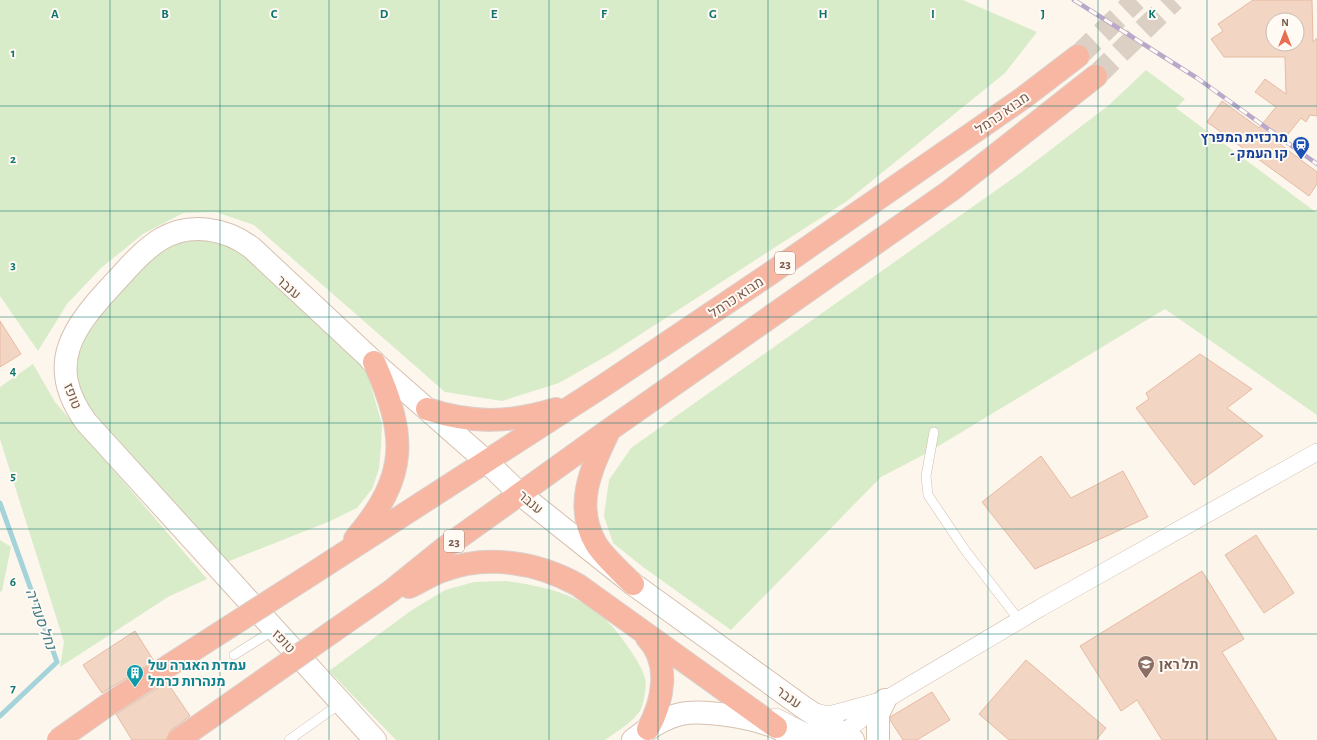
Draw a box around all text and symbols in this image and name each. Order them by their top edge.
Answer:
text: A [51,8,59,21]
text: B [161,8,169,21]
text: C [271,8,278,21]
text: D [380,8,389,21]
text: E [491,8,498,21]
text: F [601,8,608,21]
text: G [709,8,717,21]
text: H [818,8,828,21]
text: I [931,8,935,21]
text: J [1041,8,1045,21]
text: K [1148,8,1156,21]
north arrow [1265,12,1305,52]
text: N [1281,17,1289,28]
text: 1 [11,47,15,60]
street label: מבוא כרמל [973,90,1032,137]
place label: מרכזית המפרץ - קו העמק [1201,131,1288,161]
station icon: מרכזית המפרץ - קו העמק [1291,135,1311,160]
text: 2 [10,153,16,166]
road number: 23 [775,252,795,274]
text: 3 [10,259,16,272]
street label: ענבר [273,273,303,302]
street label: מבוא כרמל [707,275,766,321]
text: 4 [10,365,17,378]
street label: טופז [61,381,83,411]
text: 5 [10,470,16,483]
street label: ענבר [515,489,545,517]
road number: 23 [444,530,464,552]
text: 6 [10,576,16,589]
water label: נחל סעדיה [23,587,59,653]
street label: טופז [269,627,297,656]
school or university icon: תל ראן [1136,654,1156,679]
place label: תל ראן [1159,658,1198,672]
place label: עמדת האגרה של מנהרות כרמל [148,659,247,689]
building icon: עמדת האגרה של מנהרות כרמל [125,663,145,688]
text: 7 [10,682,16,695]
street label: ענבר [773,684,804,712]

